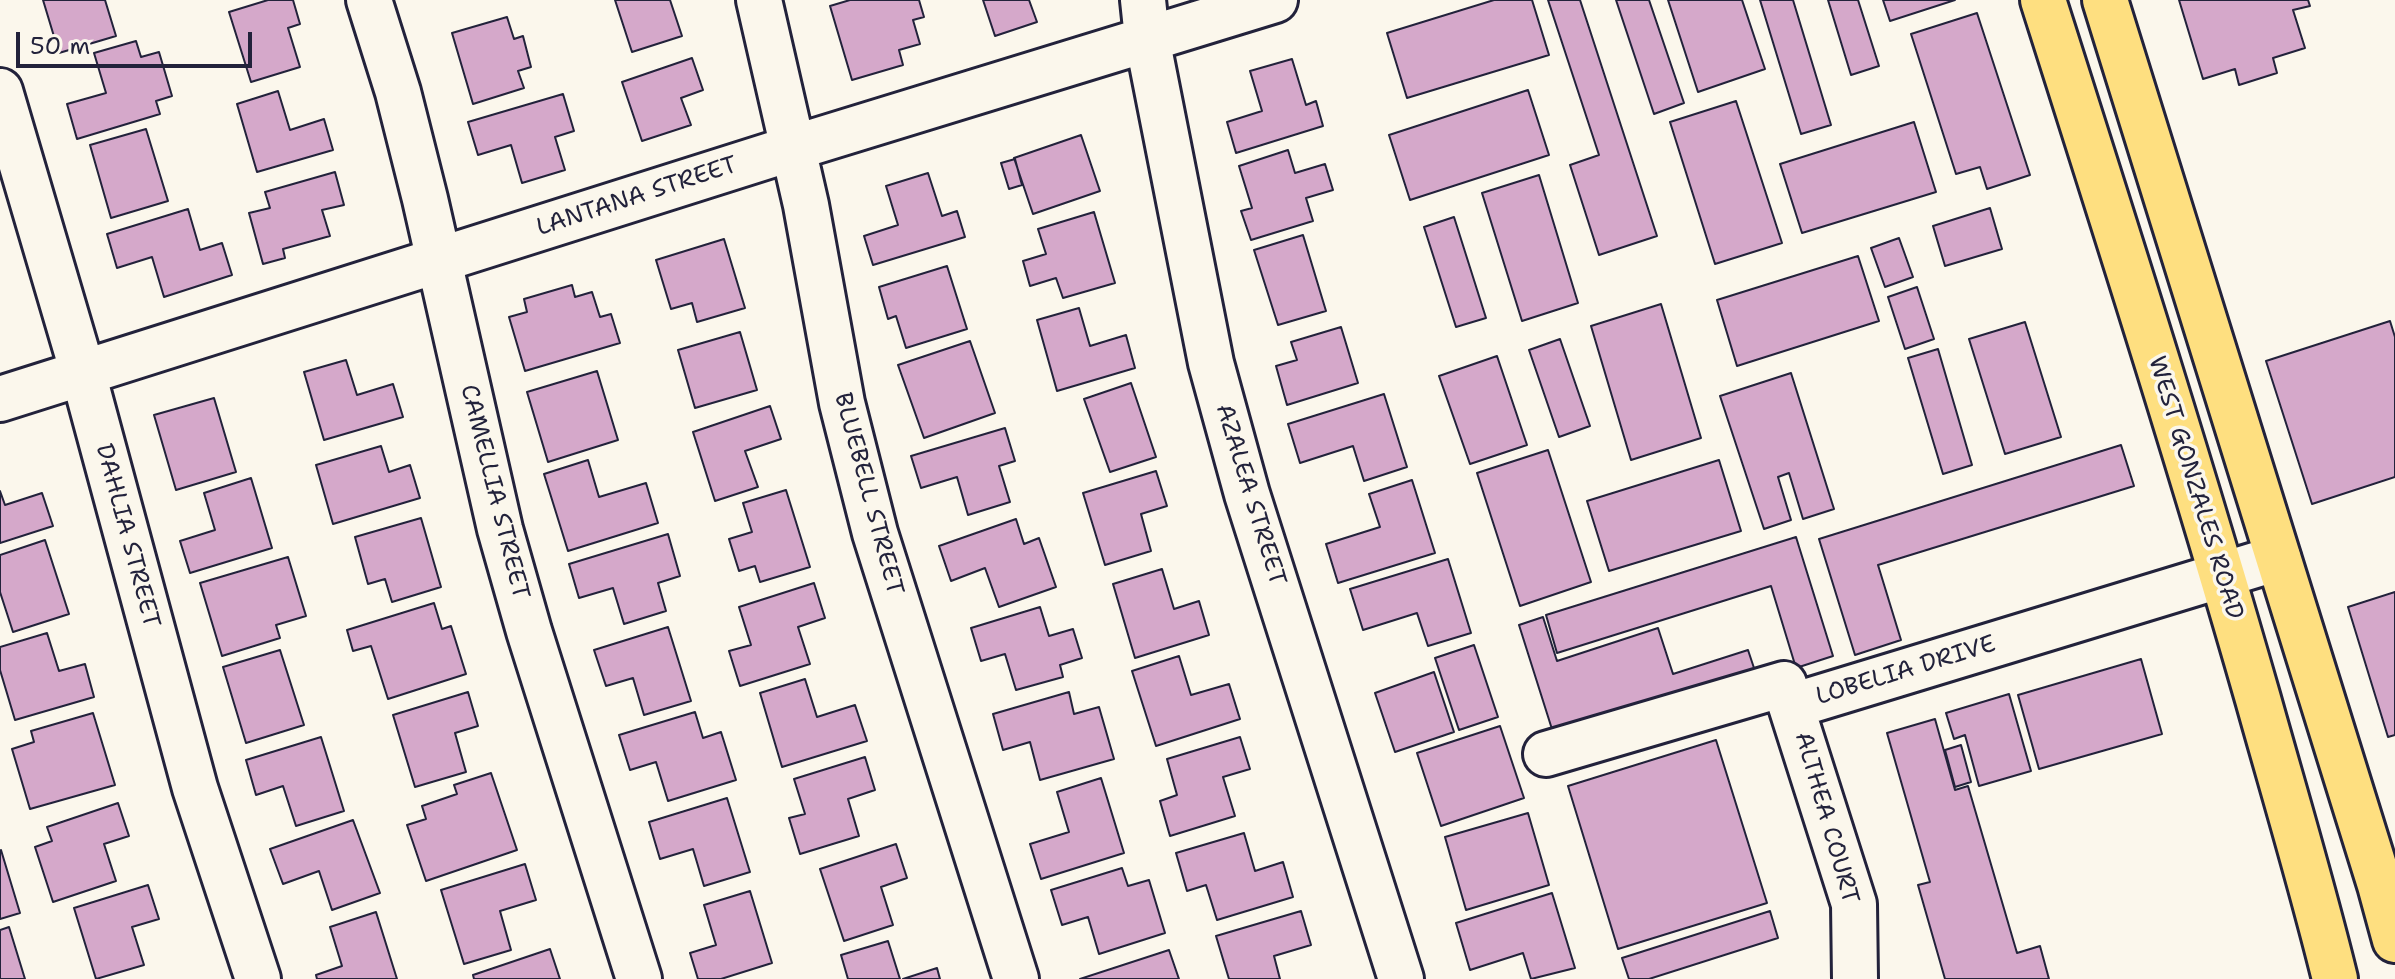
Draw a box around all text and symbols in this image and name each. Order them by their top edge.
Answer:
scale bar [20,16,256,66]
text: 50 m [30,30,90,62]
street label: LANTANA STREET [533,151,741,243]
street label: WEST GONZALES ROAD [2141,353,2249,623]
street label: CAMELLIA STREET [453,382,535,602]
street label: BLUEBELL STREET [827,390,909,598]
street label: AZALEA STREET [1209,401,1291,589]
street label: DAHLIA STREET [89,441,165,631]
street label: LOBELIA DRIVE [1813,630,1999,712]
street label: ALTHEA COURT [1788,729,1864,907]

